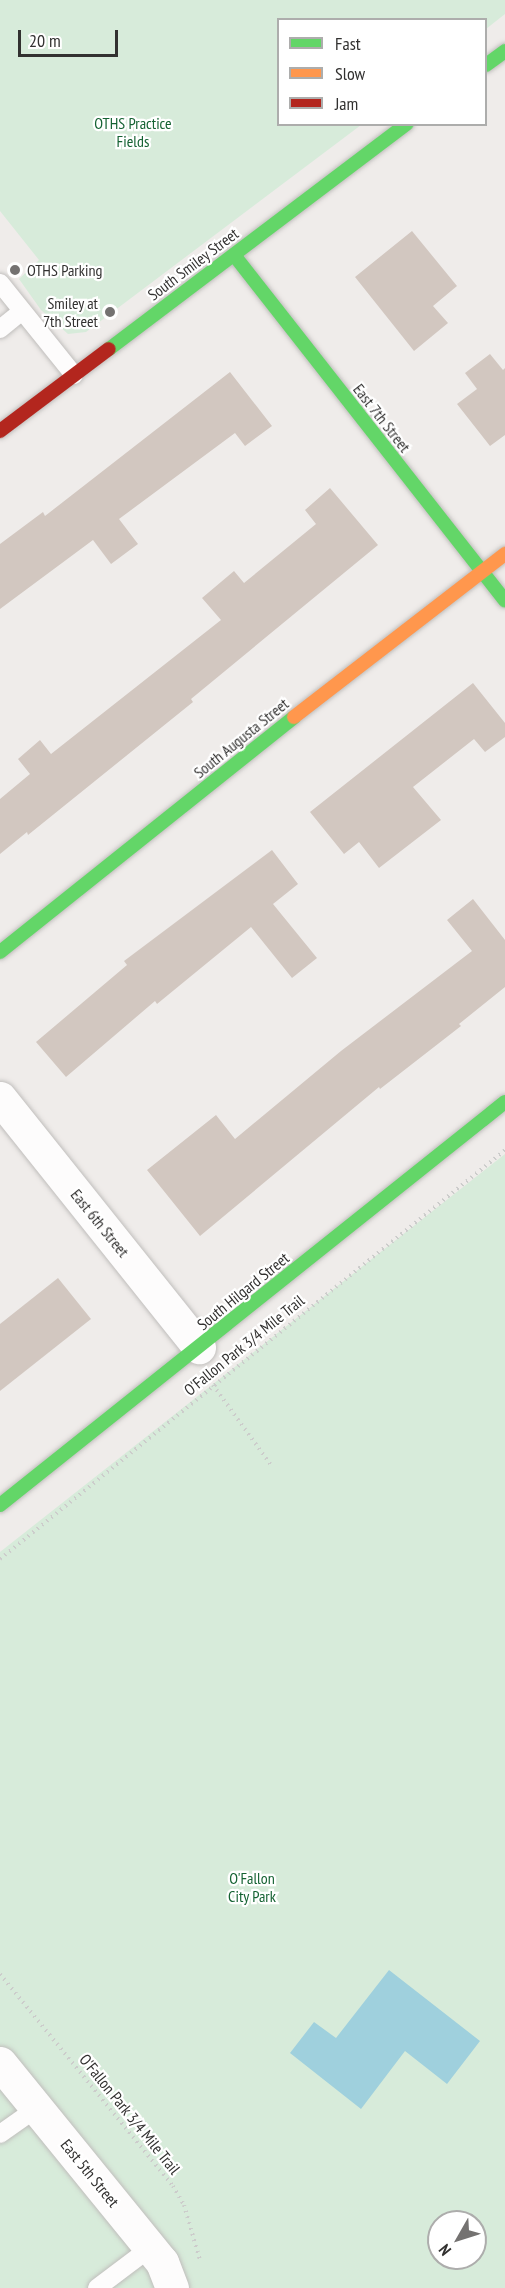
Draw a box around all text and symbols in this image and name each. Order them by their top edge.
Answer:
scale bar [21,18,122,56]
legend [277,18,487,126]
text: 20 m [29,29,61,52]
text: Fast [335,32,361,55]
text: Slow [335,62,365,85]
text: Jam [335,92,358,115]
park label: OTHS Practice Fields [94,113,172,151]
street label: South Smiley Street [144,224,242,304]
place label: OTHS Parking [27,260,102,280]
marker: OTHS Parking [8,263,22,277]
place label: Smiley at 7th Street [43,293,98,331]
marker: Smiley at 7th Street [103,305,117,319]
street label: East 7th Street [349,380,415,456]
street label: South Augusta Street [190,694,292,782]
street label: East 6th Street [67,1185,133,1261]
street label: South Hilgard Street [193,1248,293,1334]
street label: O'Fallon Park 3/4 Mile Trail [180,1290,308,1400]
park label: O'Fallon City Park [228,1868,276,1906]
street label: O'Fallon Park 3/4 Mile Trail [75,2050,185,2178]
street label: East 5th Street [57,2135,123,2211]
north arrow [427,2210,487,2270]
text: N [434,2240,455,2260]

